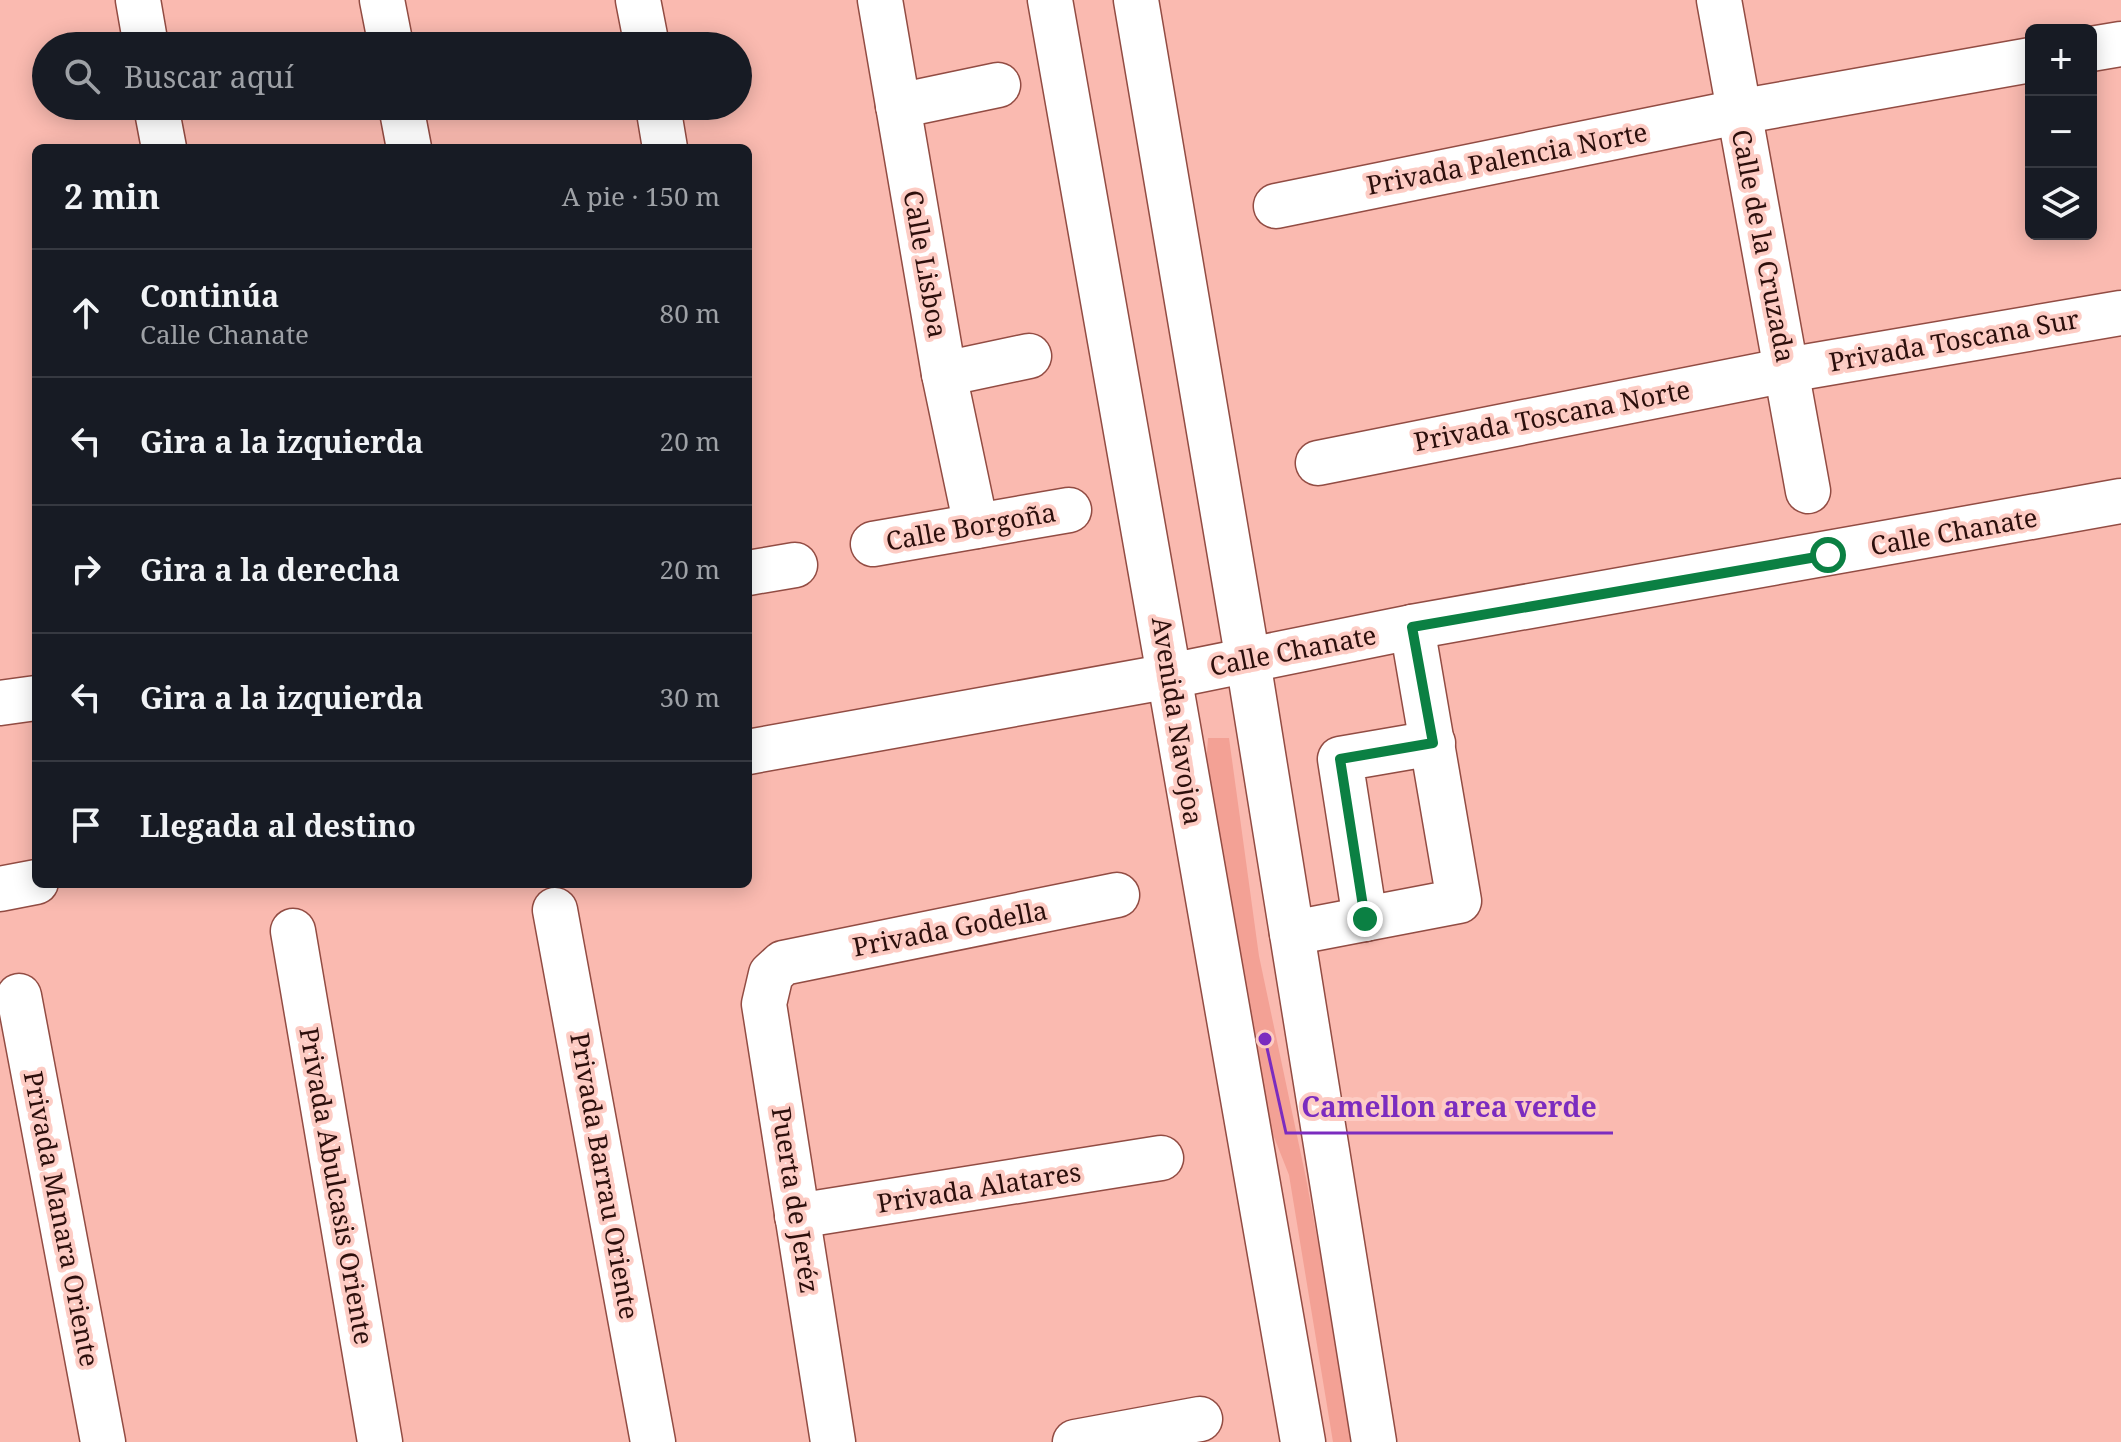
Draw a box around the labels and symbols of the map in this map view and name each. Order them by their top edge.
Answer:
street label: Privada Palencia Norte [1363,113,1650,203]
street label: Calle de la Cruzada [1724,126,1804,365]
street label: Calle Lisboa [895,187,957,340]
street label: Privada Toscana Sur [1826,300,2082,380]
street label: Privada Toscana Norte [1411,371,1693,459]
street label: Calle Borgoña [883,493,1059,559]
street label: Calle Chanate [1867,499,2040,563]
route start [1810,537,1846,573]
street label: Avenida Navojoa [1144,614,1212,827]
street label: Calle Chanate [1206,616,1379,684]
street label: Privada Godella [849,892,1050,965]
route end [1347,901,1383,937]
street label: Privada Abulcasis Oriente [291,1024,383,1347]
street label: Privada Barrau Oriente [562,1030,648,1322]
street label: Privada Manara Oriente [16,1068,108,1370]
callout: Camellon area verde [1286,1081,1613,1133]
text: Camellon area verde [1301,1087,1597,1125]
street label: Puerta de Jeréz [763,1104,828,1296]
street label: Privada Alatares [874,1153,1083,1221]

